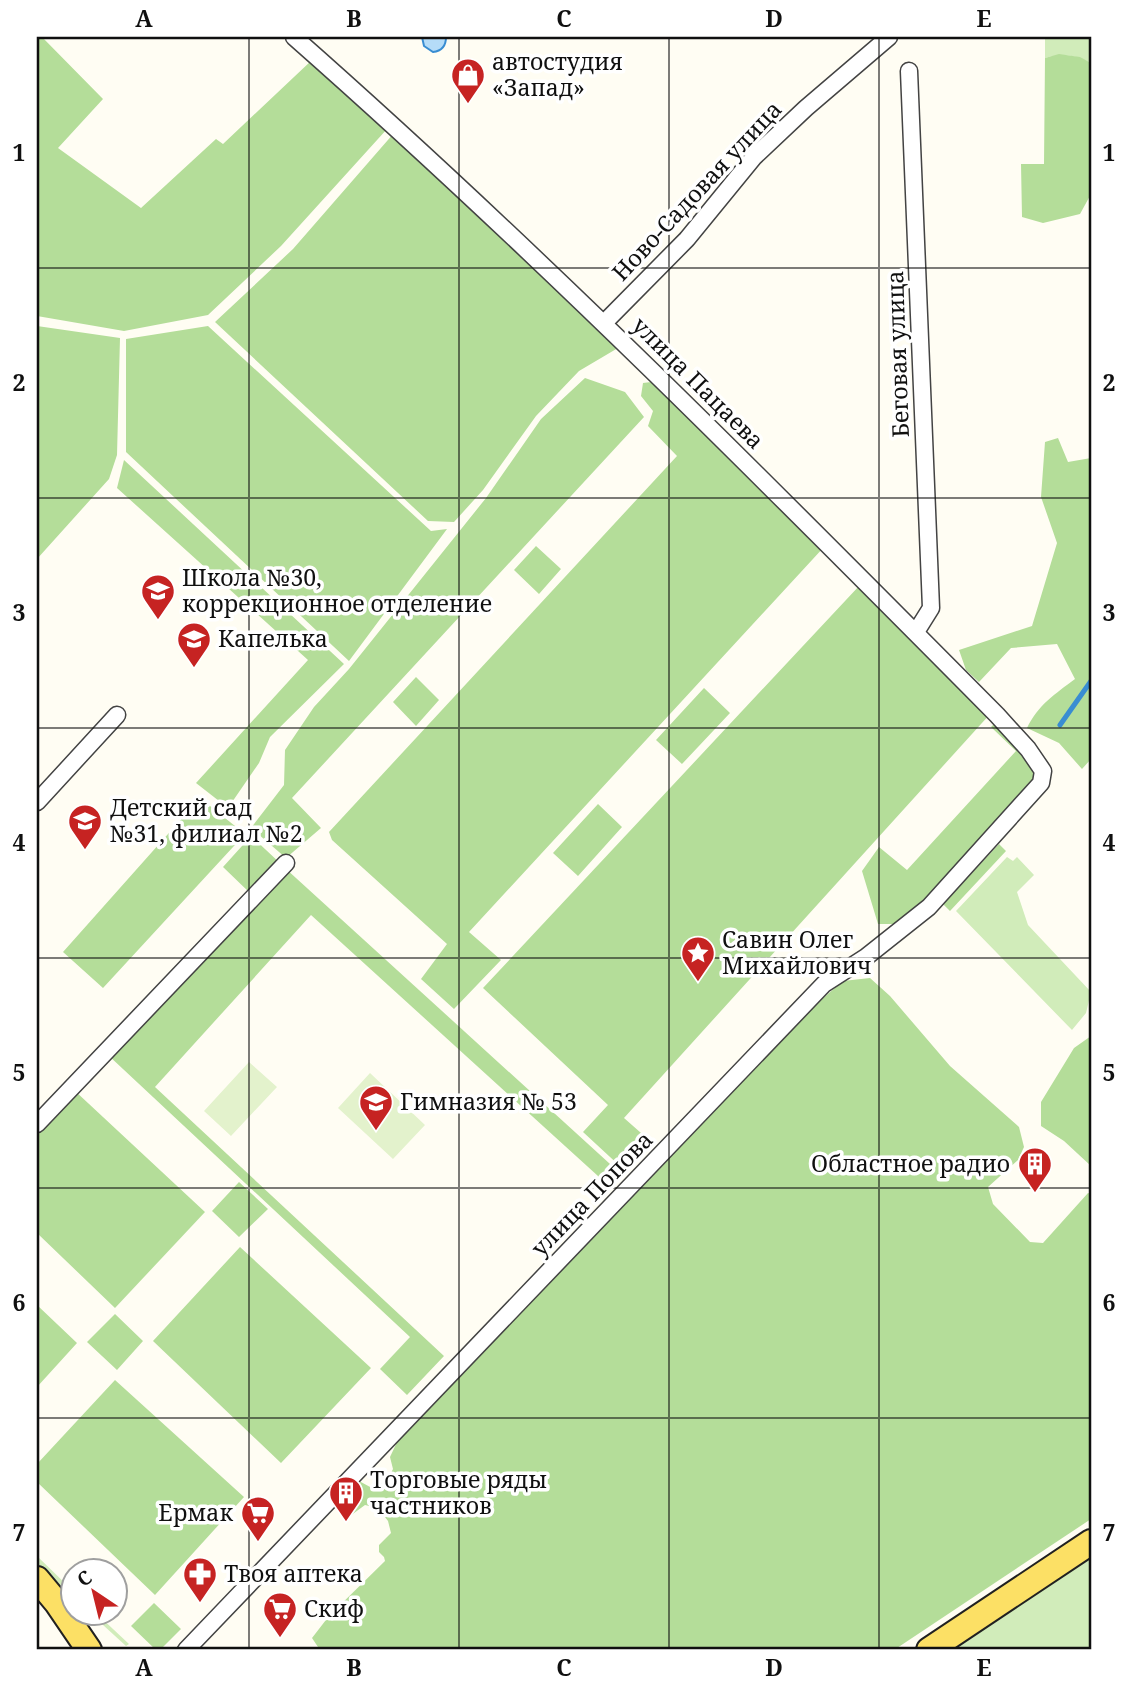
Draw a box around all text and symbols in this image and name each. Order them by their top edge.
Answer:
text: A [135,2,153,34]
text: B [346,2,362,34]
text: C [556,2,572,34]
text: D [765,2,783,34]
text: E [976,2,992,34]
place label: автостудия «Запад» [492,45,623,103]
shop icon: автостудия «Запад» [449,56,487,105]
street label: Ново-Садовая улица [604,93,788,287]
text: 1 [13,136,26,168]
text: 1 [1103,136,1116,168]
street label: Беговая улица [878,270,916,438]
street label: улица Пацаева [626,309,772,455]
text: 2 [13,366,26,398]
text: 2 [1103,366,1116,398]
place label: Школа №30, коррекционное отделение [182,561,492,619]
school or university icon: Школа №30, коррекционное отделение [139,572,177,621]
text: 3 [13,596,26,628]
text: 3 [1103,596,1116,628]
school or university icon: Капелька [175,620,213,669]
place label: Капелька [218,622,328,654]
place label: Детский сад №31, филиал №2 [110,791,303,849]
school or university icon: Детский сад №31, филиал №2 [66,802,104,851]
text: 4 [13,826,26,858]
text: 4 [1103,826,1116,858]
place label: Савин Олег Михайлович [722,923,872,981]
place icon: Савин Олег Михайлович [679,934,717,983]
text: 5 [13,1056,26,1088]
text: 5 [1103,1056,1116,1088]
school or university icon: Гимназия № 53 [357,1083,395,1132]
place label: Гимназия № 53 [400,1085,577,1117]
street label: улица Попова [523,1124,659,1263]
building icon: Областное радио [1016,1145,1054,1194]
place label: Областное радио [811,1147,1010,1179]
text: 6 [13,1286,26,1318]
text: 6 [1103,1286,1116,1318]
place label: Торговые ряды частников [370,1463,547,1521]
building icon: Торговые ряды частников [327,1474,365,1523]
supermarket icon: Ермак [239,1494,277,1543]
place label: Ермак [158,1496,233,1528]
text: 7 [13,1516,26,1548]
text: 7 [1103,1516,1116,1548]
pharmacy icon: Твоя аптека [181,1555,219,1604]
place label: Твоя аптека [224,1557,363,1589]
north arrow [60,1558,130,1628]
text: С [72,1564,97,1592]
supermarket icon: Скиф [261,1590,299,1639]
place label: Скиф [304,1592,364,1624]
text: A [135,1651,153,1683]
text: B [346,1651,362,1683]
text: C [556,1651,572,1683]
text: D [765,1651,783,1683]
text: E [976,1651,992,1683]

